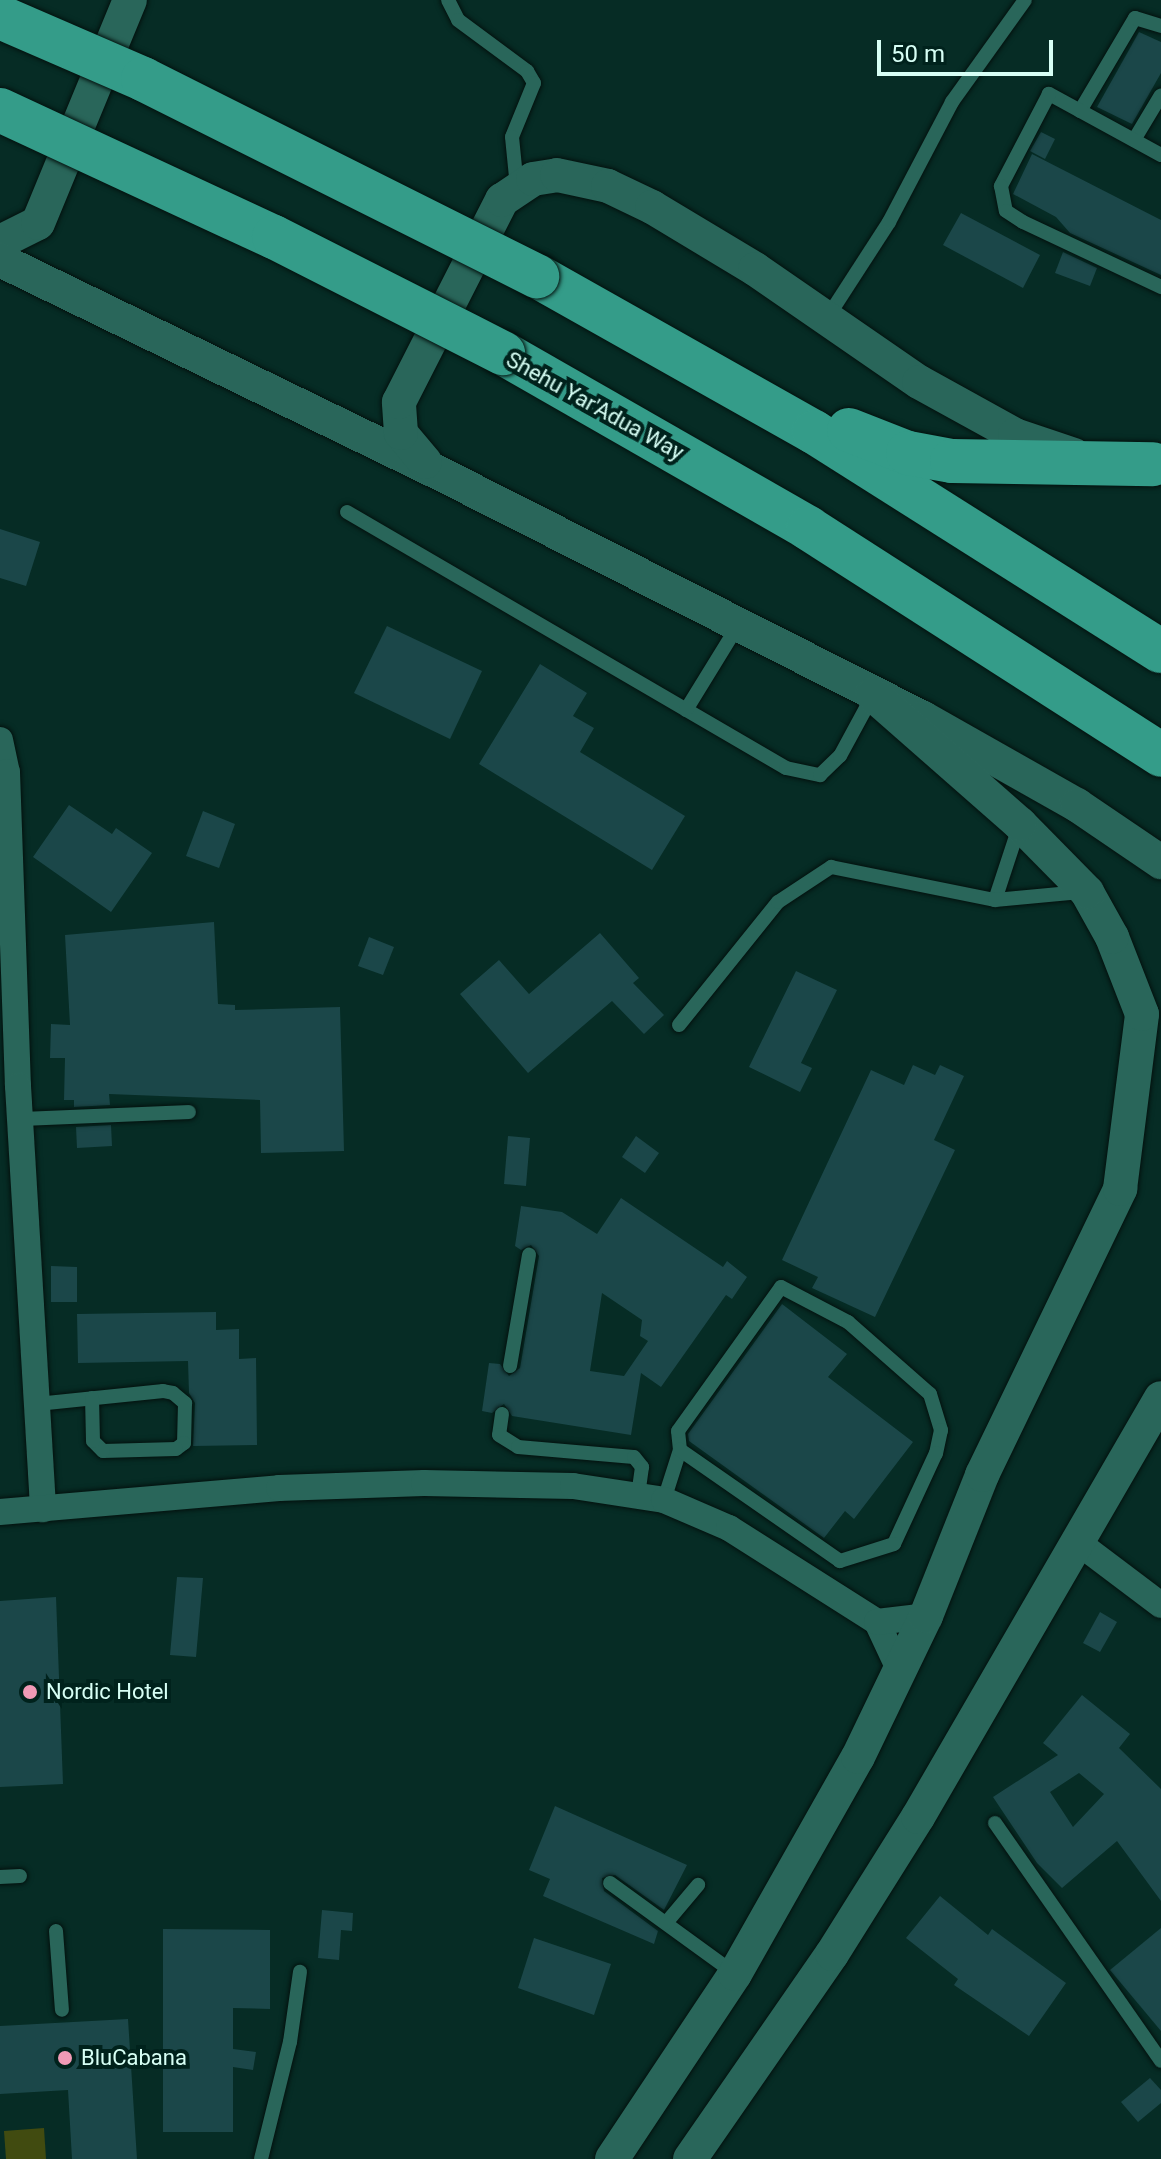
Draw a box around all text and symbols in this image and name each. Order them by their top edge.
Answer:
scale bar [881,24,1057,74]
text: 50 m [891,40,945,68]
street label: Shehu Yar'Adua Way [502,346,688,466]
place label: Nordic Hotel [46,1679,169,1705]
marker: Nordic Hotel [21,1683,39,1701]
place label: BluCabana [81,2045,187,2071]
marker: BluCabana [56,2049,74,2067]

